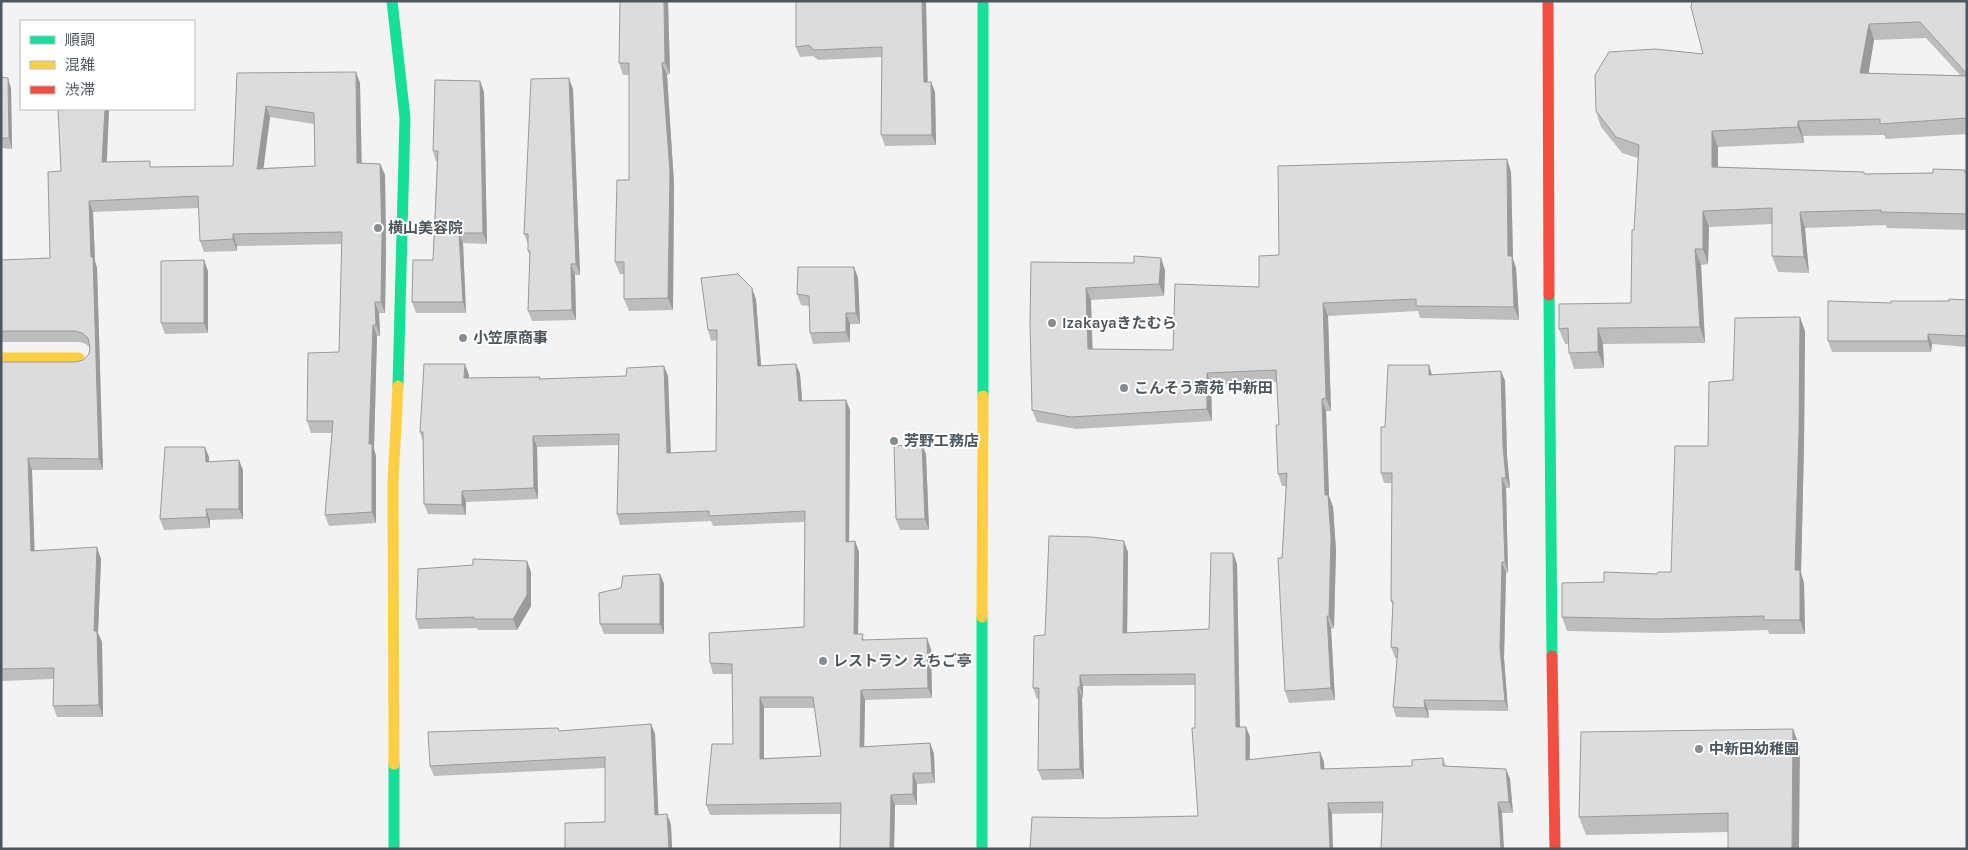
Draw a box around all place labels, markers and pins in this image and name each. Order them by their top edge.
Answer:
place label: 横山美容院 [388,219,463,237]
marker: 横山美容院 [372,222,384,234]
place label: Izakayaきたむら [1062,314,1177,332]
marker: Izakayaきたむら [1046,317,1058,329]
place label: 小笠原商事 [473,329,548,347]
marker: 小笠原商事 [457,332,469,344]
place label: こんそう斎苑 中新田 [1134,379,1273,397]
marker: こんそう斎苑 中新田 [1118,382,1130,394]
place label: 芳野工務店 [904,432,979,450]
marker: 芳野工務店 [888,435,900,447]
place label: レストラン えちご亭 [833,652,972,670]
marker: レストラン えちご亭 [817,655,829,667]
place label: 中新田幼稚園 [1709,740,1799,758]
marker: 中新田幼稚園 [1693,743,1705,755]

